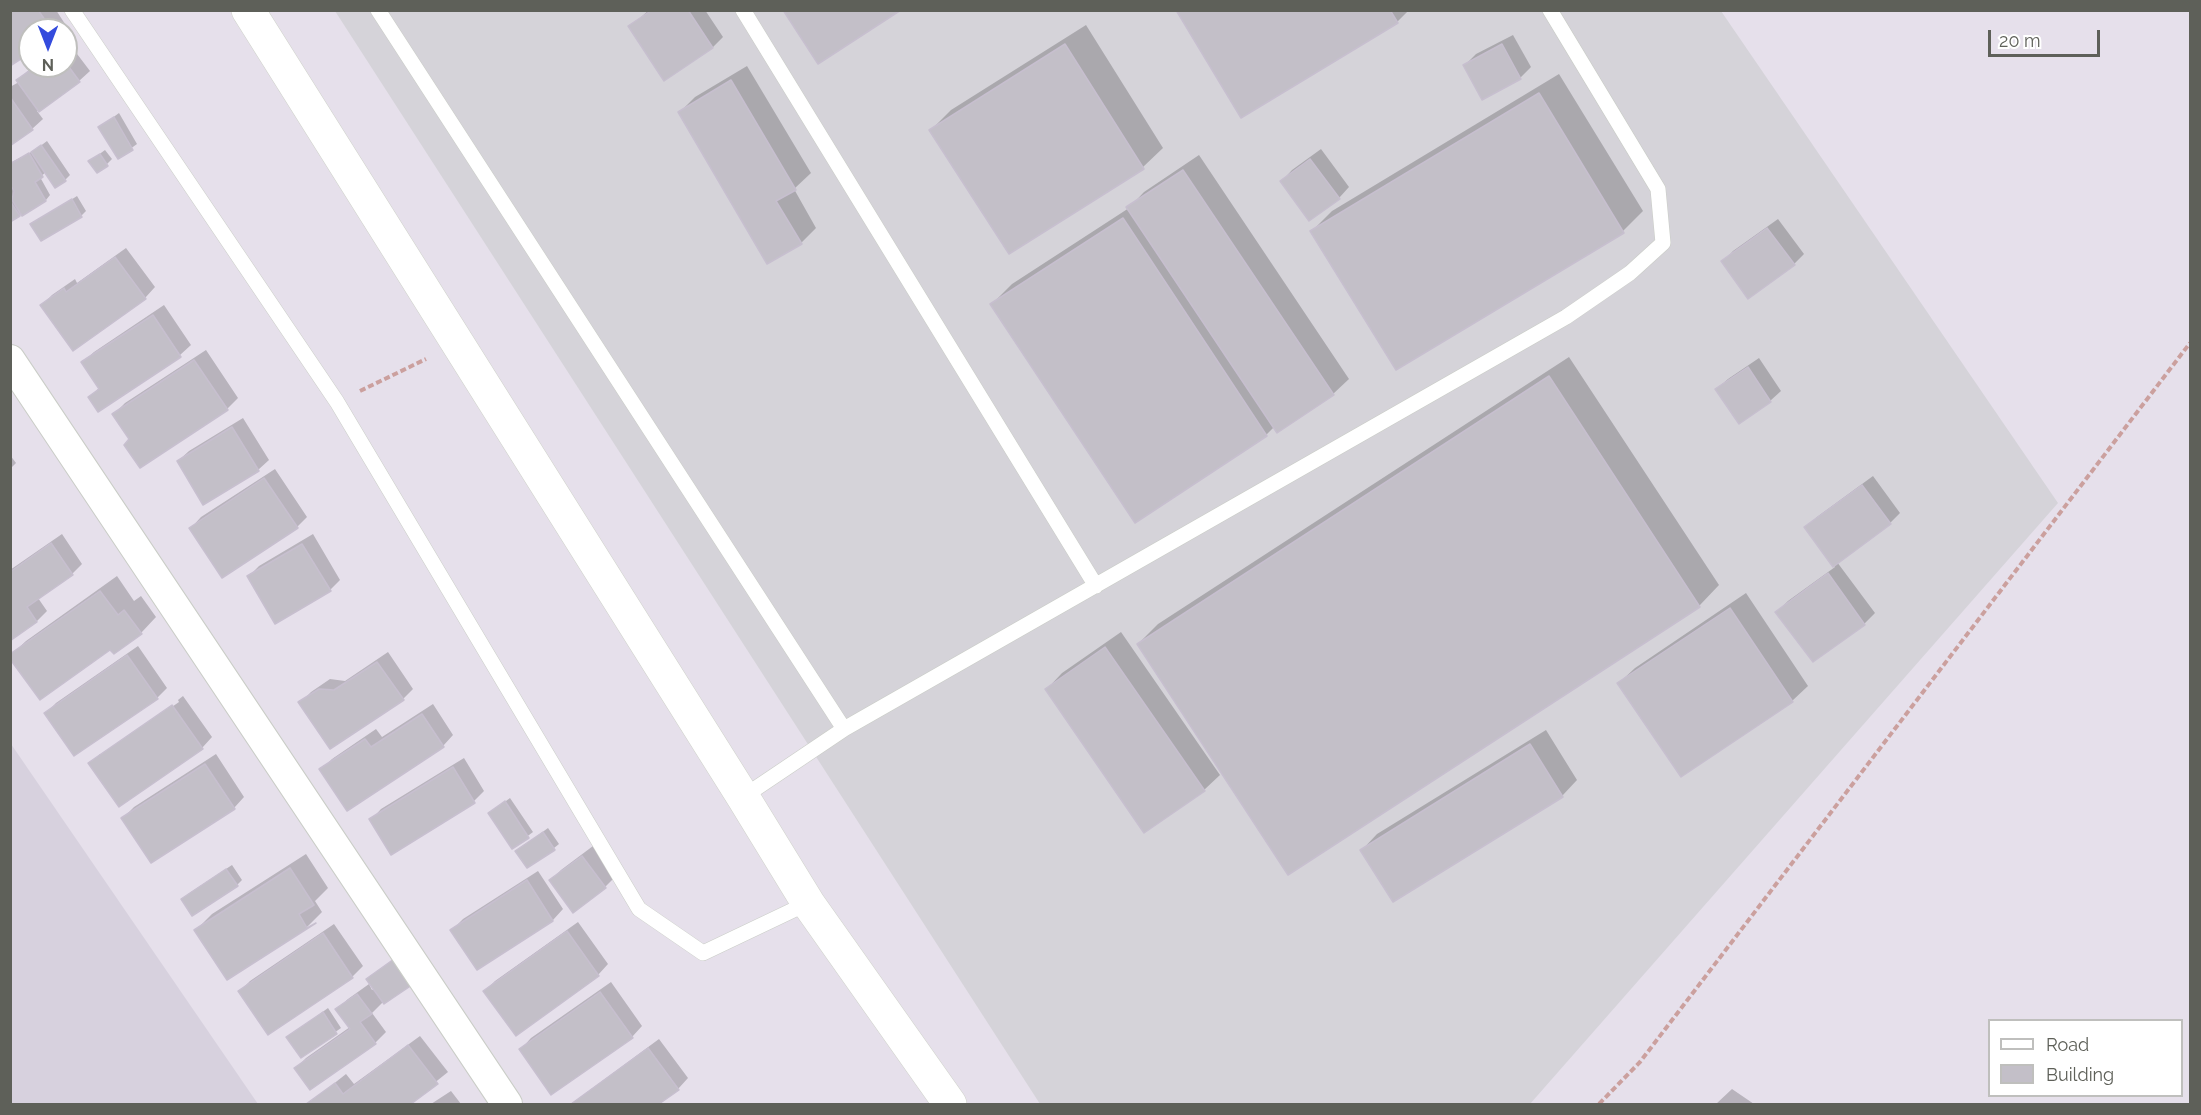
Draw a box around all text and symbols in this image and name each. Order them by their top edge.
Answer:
north arrow [18,18,78,78]
scale bar [1991,18,2104,56]
text: 20 m [1999,30,2041,51]
text: N [42,55,54,74]
legend [1988,1019,2183,1097]
text: Road [2046,1034,2089,1055]
text: Building [2046,1064,2114,1085]

